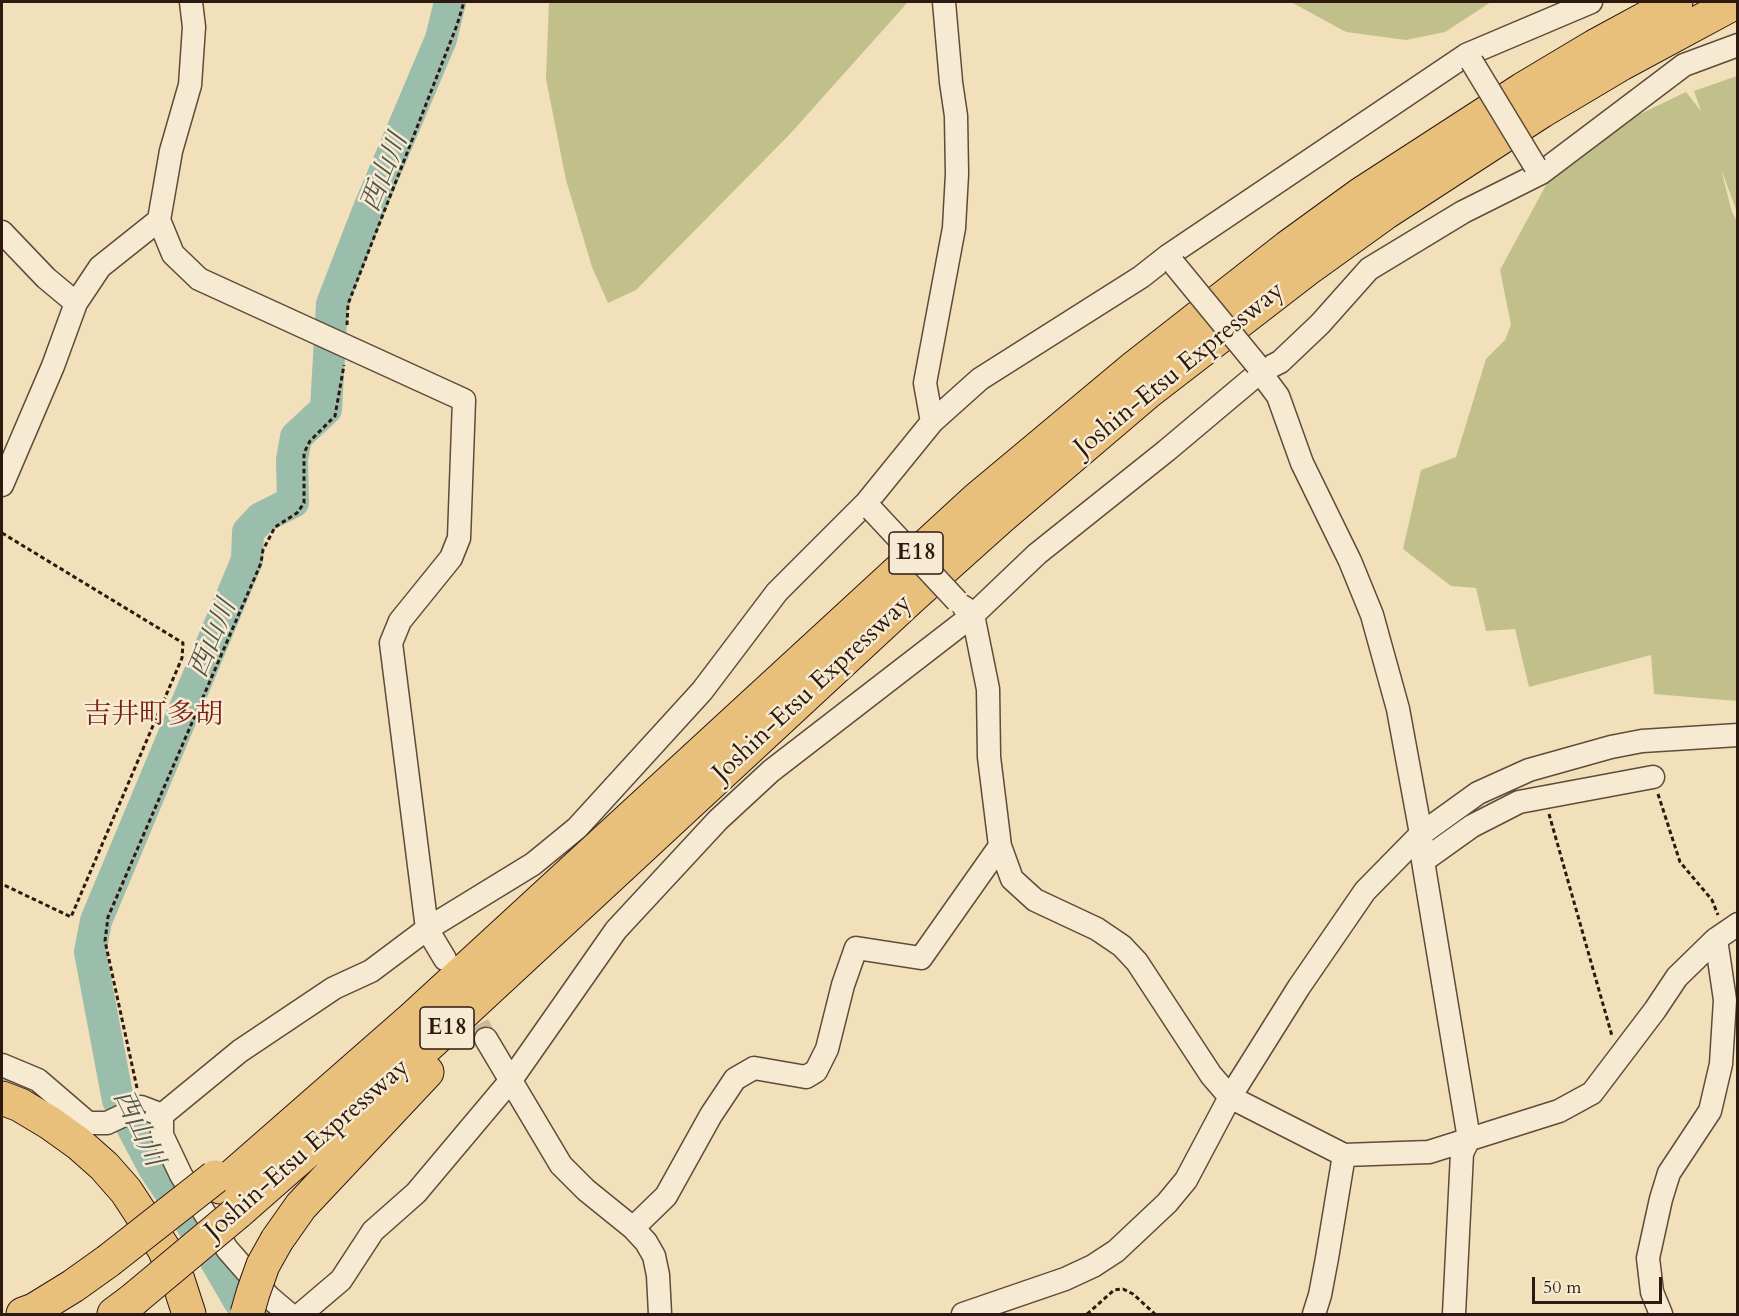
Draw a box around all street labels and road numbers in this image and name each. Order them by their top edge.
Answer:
street label: Joshin-Etsu Expressway [1069,276,1291,464]
road number: E18 [889,532,943,574]
street label: Joshin-Etsu Expressway [707,589,919,789]
road number: E18 [420,1007,474,1049]
street label: Joshin-Etsu Expressway [199,1053,417,1247]

